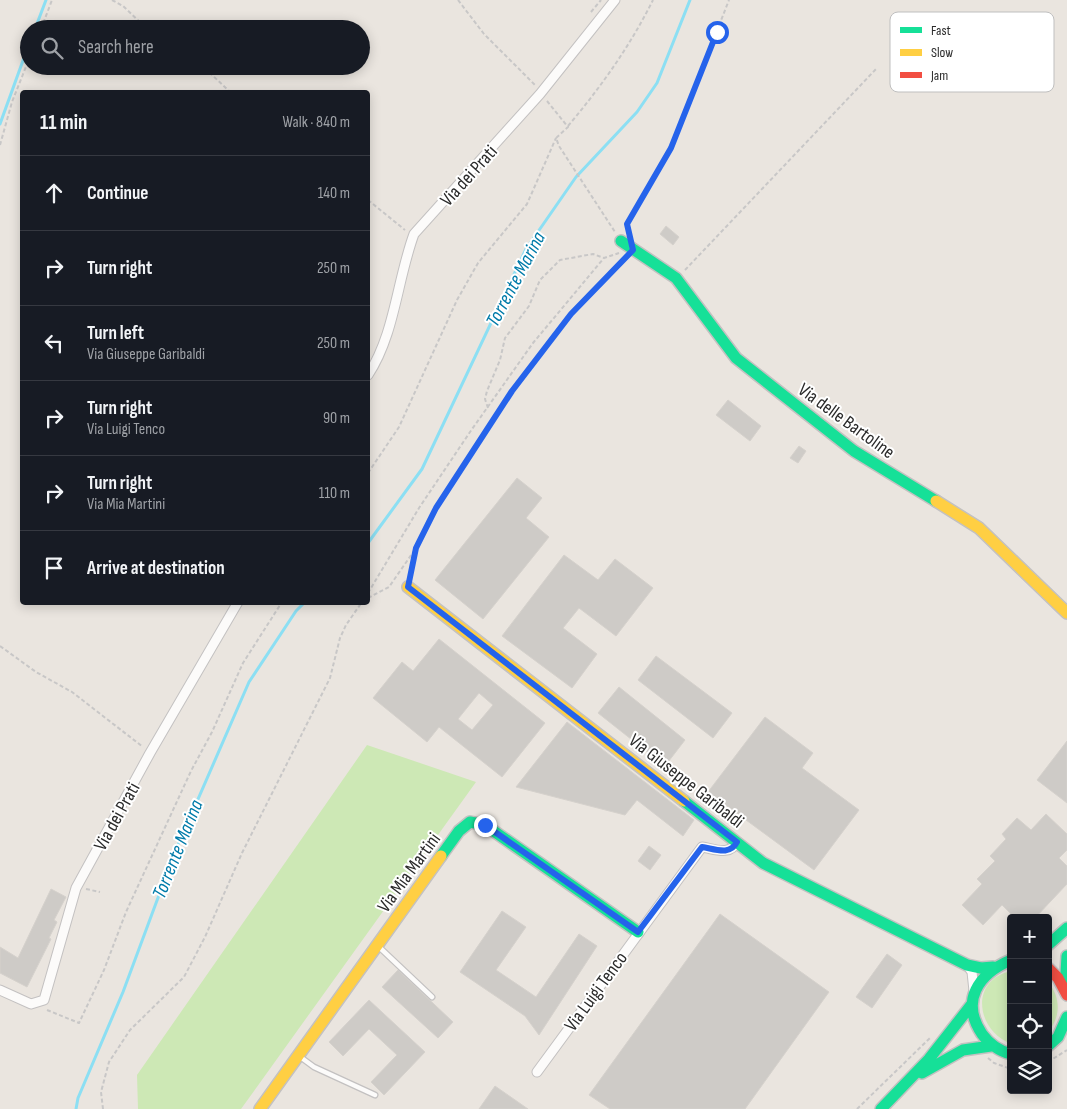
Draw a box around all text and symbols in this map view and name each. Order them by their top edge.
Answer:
legend [890,12,1054,92]
search box [20,20,370,75]
route start [706,21,729,44]
text: Fast [931,22,951,39]
icon: search [38,34,66,62]
text: Search here [78,36,154,59]
text: Slow [931,44,953,61]
text: Jam [930,67,948,84]
text: 11 min [40,110,87,135]
text: Walk · 840 m [283,113,350,132]
street label: Via dei Prati [436,141,503,211]
icon: ahead [40,179,68,207]
text: Continue [87,182,148,205]
text: 140 m [318,184,350,203]
water label: Torrente Marina [481,228,551,331]
icon: right [40,254,68,282]
text: Turn right [87,257,152,280]
text: 250 m [317,259,350,278]
text: Turn left [87,322,144,345]
icon: left [40,329,68,357]
text: 250 m [317,334,350,353]
text: Via Giuseppe Garibaldi [87,345,205,364]
street label: Via delle Bartoline [793,378,899,464]
text: Turn right [87,397,152,420]
icon: right [40,404,68,432]
text: 90 m [323,409,350,428]
text: Via Luigi Tenco [87,420,165,439]
text: Turn right [87,472,152,495]
icon: right [40,479,68,507]
text: 110 m [319,484,350,503]
text: Via Mia Martini [87,495,165,514]
icon: arrive [40,554,68,582]
text: Arrive at destination [87,557,225,580]
street label: Via Giuseppe Garibaldi [624,729,748,833]
street label: Via dei Prati [89,779,145,855]
water label: Torrente Marina [147,797,209,902]
route end [474,814,497,837]
street label: Via Mia Martini [373,829,446,917]
map controls [1007,914,1052,1094]
button: + [1007,914,1052,959]
street label: Via Luigi Tenco [560,948,633,1036]
button: − [1007,959,1052,1004]
button: locate [1007,1004,1052,1049]
button: layers [1007,1049,1052,1094]

